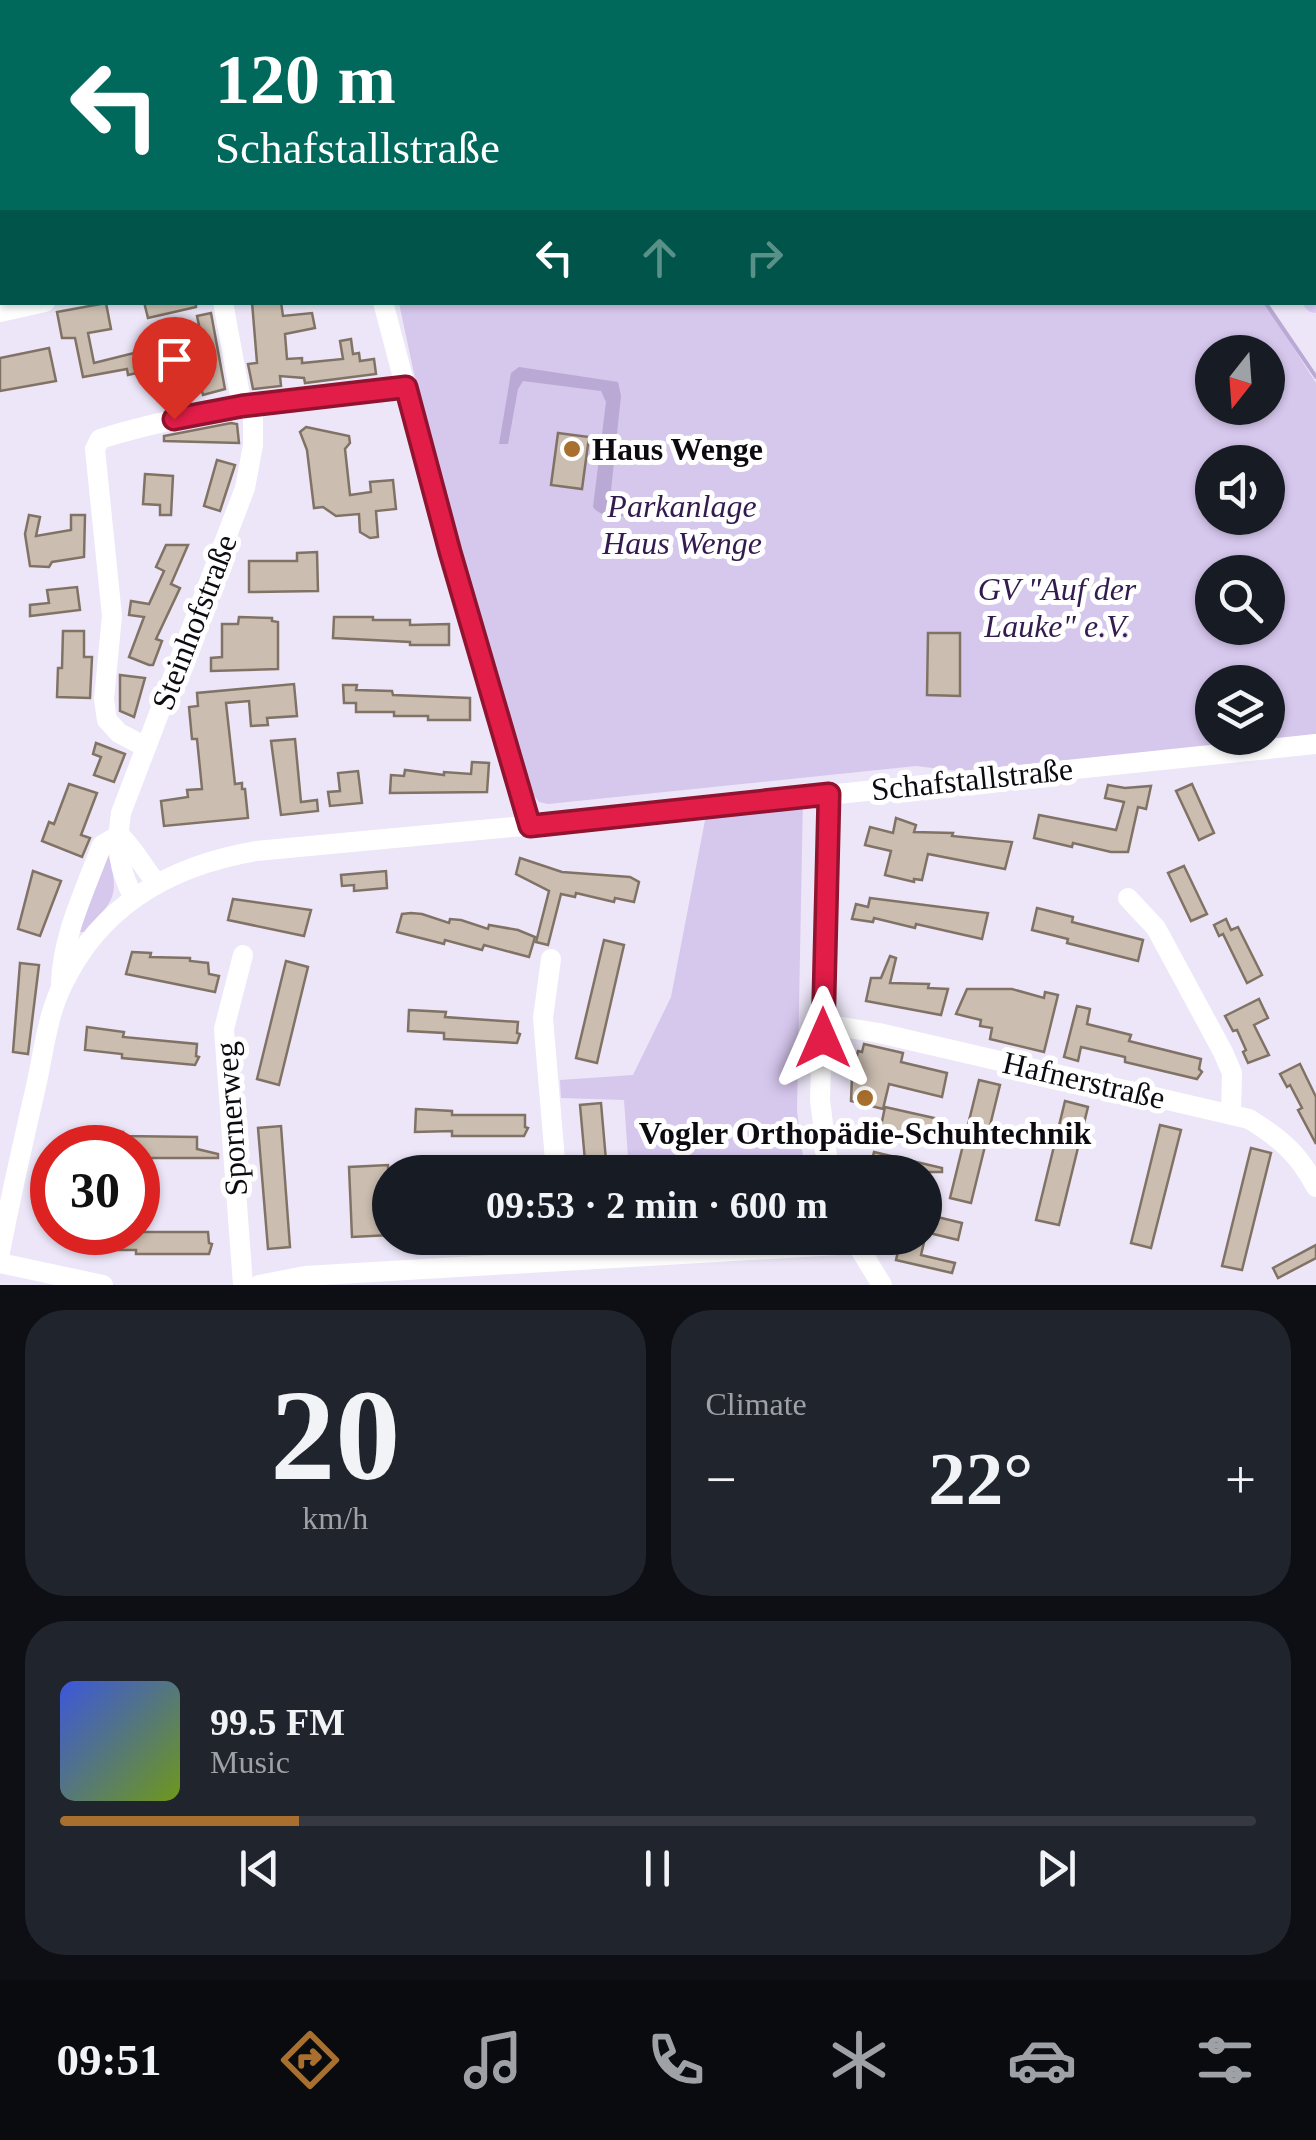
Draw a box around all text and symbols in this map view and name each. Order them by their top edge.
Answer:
icon: left [50,40,180,170]
text: 120 m [215,41,396,118]
text: Schafstallstraße [215,123,500,173]
icon: left [527,230,582,285]
icon: ahead [632,230,687,285]
icon: right [737,230,792,285]
pin [132,317,217,420]
icon: arrive [147,332,202,387]
north arrow [1195,335,1285,425]
map controls [1195,335,1285,755]
place label: Haus Wenge [592,431,763,467]
marker: Haus Wenge [561,438,583,460]
button: sound [1195,445,1285,535]
park label: Parkanlage Haus Wenge [601,488,762,561]
street label: Steinhofstraße [144,529,244,715]
button: search [1195,555,1285,645]
park label: GV "Auf der Lauke" e.V. [978,571,1137,644]
button: layers [1195,665,1285,755]
street label: Schafstallstraße [869,751,1075,807]
position arrow [771,986,875,1090]
street label: Spornerweg [208,1041,254,1197]
street label: Hafnerstraße [999,1044,1169,1116]
marker: Vogler Orthopädie-Schuhtechnik [854,1087,876,1109]
place label: Vogler Orthopädie-Schuhtechnik [639,1115,1091,1151]
speed limit sign: 30 [30,1125,160,1255]
text: 09:53 · 2 min · 600 m [486,1184,828,1226]
text: 20 [270,1363,400,1507]
text: Climate [706,1386,807,1422]
text: 22° [928,1437,1033,1520]
text: − [706,1449,737,1510]
text: + [1225,1449,1256,1510]
text: km/h [302,1500,368,1536]
text: 99.5 FM [210,1701,345,1743]
text: Music [210,1744,290,1780]
icon: previous [232,1841,287,1896]
icon: pause [630,1841,685,1896]
icon: next [1029,1841,1084,1896]
icon: directions [275,2025,345,2095]
icon: music [458,2025,528,2095]
icon: phone [641,2025,711,2095]
icon: climate [824,2025,894,2095]
icon: car [1007,2025,1077,2095]
icon: filters [1190,2025,1260,2095]
text: 09:51 [57,2035,162,2085]

